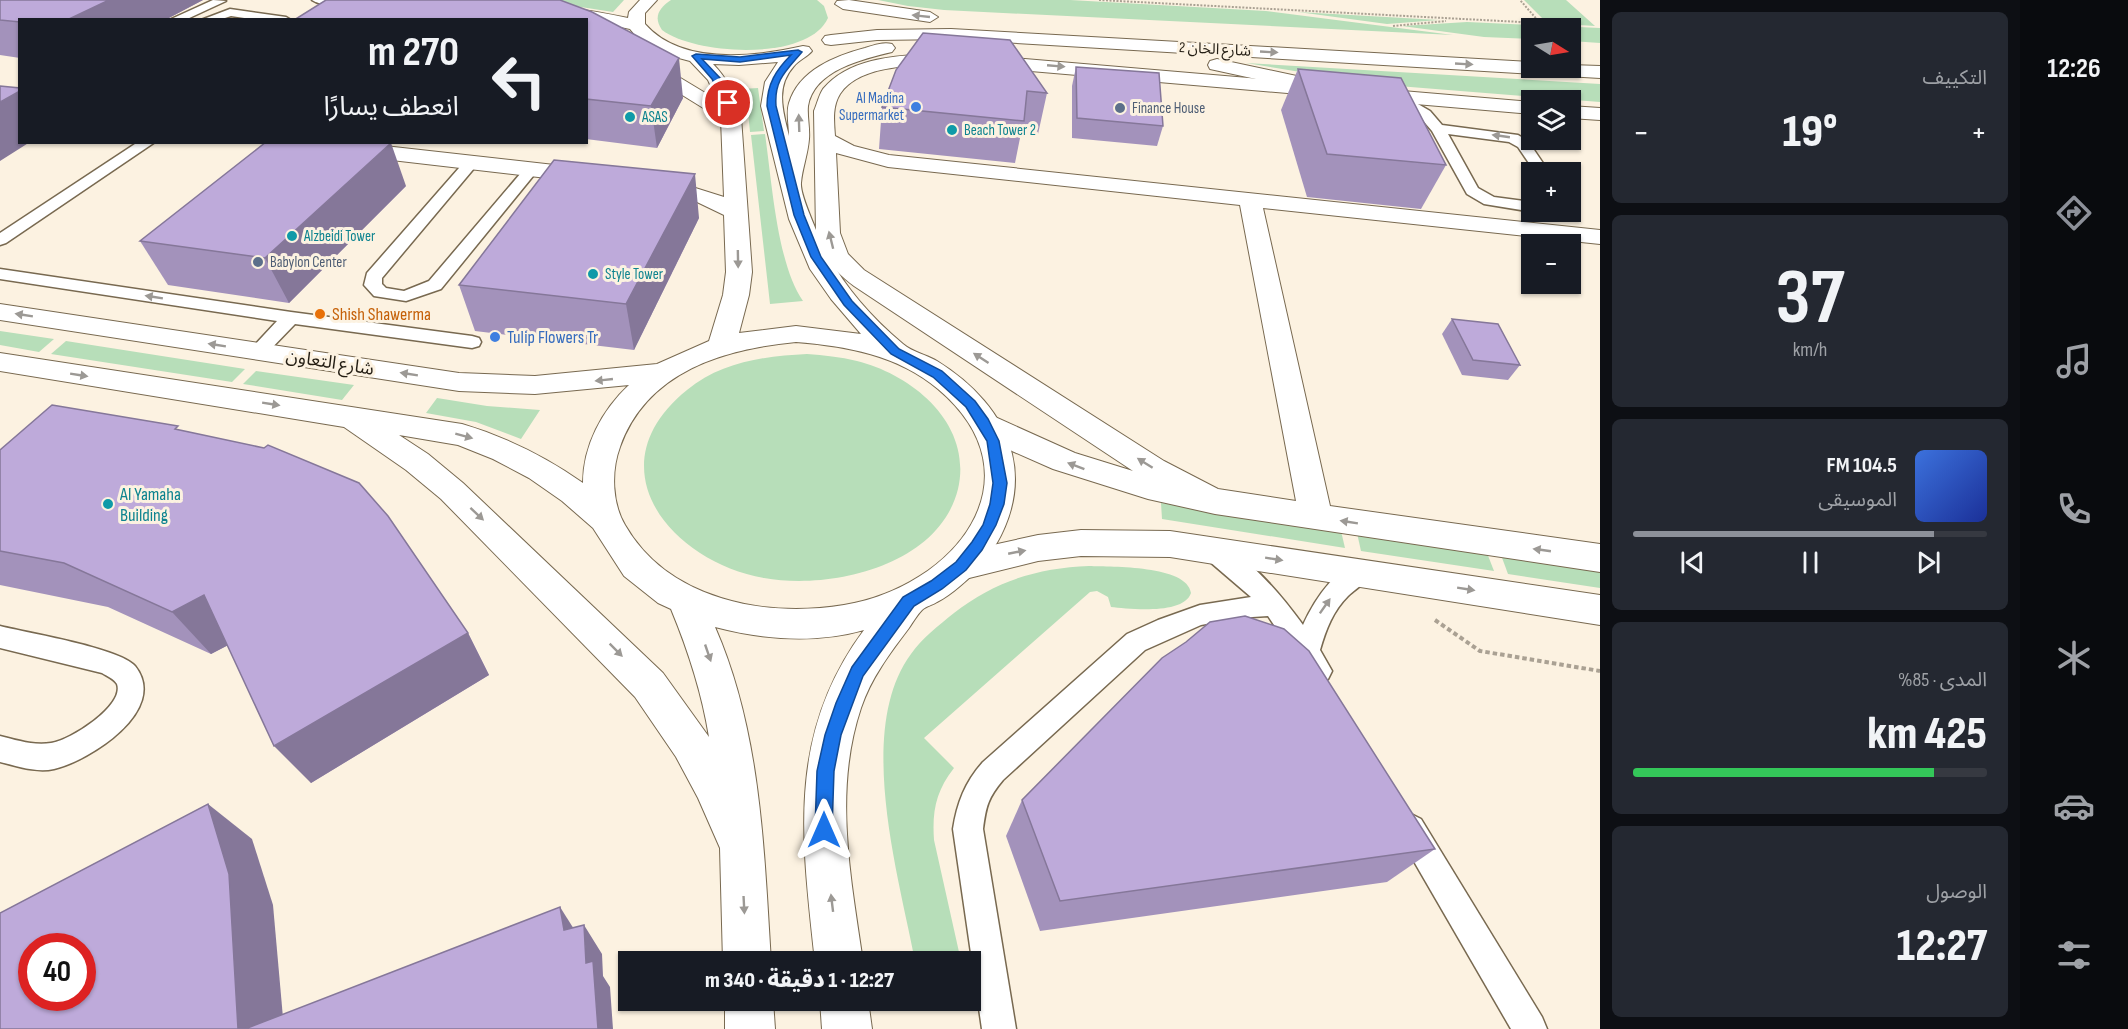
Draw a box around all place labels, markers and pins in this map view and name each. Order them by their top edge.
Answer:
pin [702,77,753,128]
place label: Al Madina Supermarket [839,89,904,125]
place label: Finance House [1132,99,1205,118]
marker: Al Madina Supermarket [909,100,923,114]
marker: Finance House [1113,101,1127,115]
place label: ASAS [641,108,668,127]
marker: ASAS [623,110,637,124]
place label: Beach Tower 2 [964,121,1036,140]
marker: Beach Tower 2 [945,123,959,137]
place label: Alzbeidi Tower [303,227,376,246]
marker: Alzbeidi Tower [285,229,299,243]
place label: Babylon Center [270,253,347,272]
marker: Babylon Center [251,255,265,269]
place label: Style Tower [605,265,664,284]
marker: Style Tower [586,267,600,281]
place label: Shish Shawerma [332,304,431,325]
marker: Shish Shawerma [313,307,327,321]
place label: Tulip Flowers Tr [507,327,598,348]
marker: Tulip Flowers Tr [488,330,502,344]
place label: Al Yamaha Building [119,484,181,526]
marker: Al Yamaha Building [101,497,115,511]

